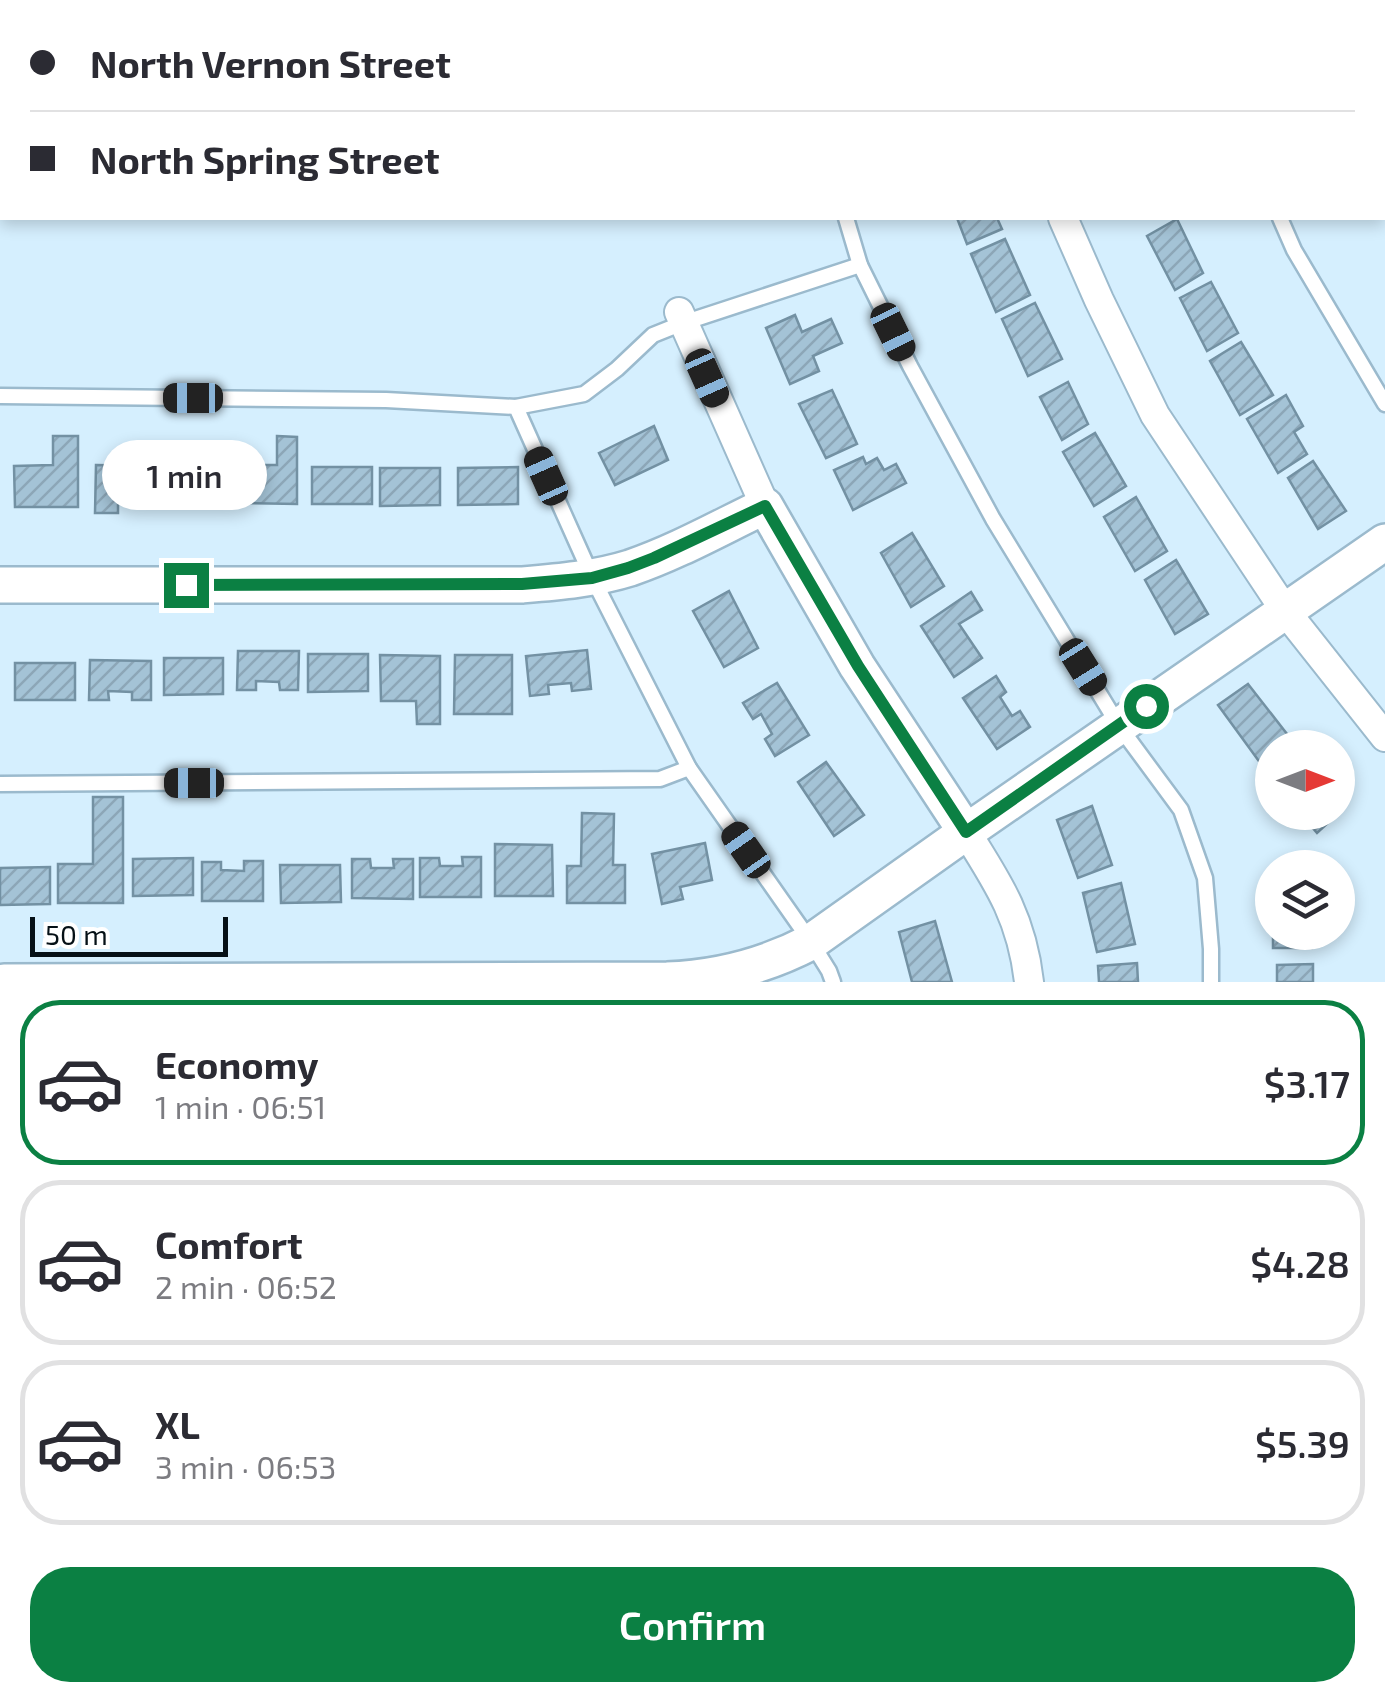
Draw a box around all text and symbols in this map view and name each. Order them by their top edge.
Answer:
text: North Vernon Street [90,40,451,86]
text: North Spring Street [90,136,440,182]
car [866,298,920,366]
car [681,344,733,412]
car [163,383,223,413]
callout: 1 min [104,440,268,510]
car [520,442,572,510]
text: 1 min [147,456,222,494]
route end [164,563,209,608]
car [1054,634,1112,700]
route start [1124,684,1169,729]
north arrow [1255,730,1355,830]
map controls [1255,730,1355,950]
car [164,768,224,798]
car [717,817,775,883]
button: layers [1255,850,1355,950]
scale bar [30,912,228,956]
text: 50 m [45,917,108,951]
icon: car [35,1038,125,1128]
text: Economy [155,1041,319,1087]
text: $3.17 [1264,1060,1350,1106]
text: 1 min · 06:51 [155,1087,326,1125]
icon: car [35,1218,125,1308]
text: Comfort [155,1221,303,1267]
text: $4.28 [1250,1240,1350,1286]
text: 2 min · 06:52 [155,1267,337,1305]
icon: car [35,1398,125,1488]
text: XL [155,1401,200,1447]
text: $5.39 [1255,1420,1350,1466]
text: 3 min · 06:53 [155,1447,336,1485]
button: Confirm [30,1567,1355,1682]

